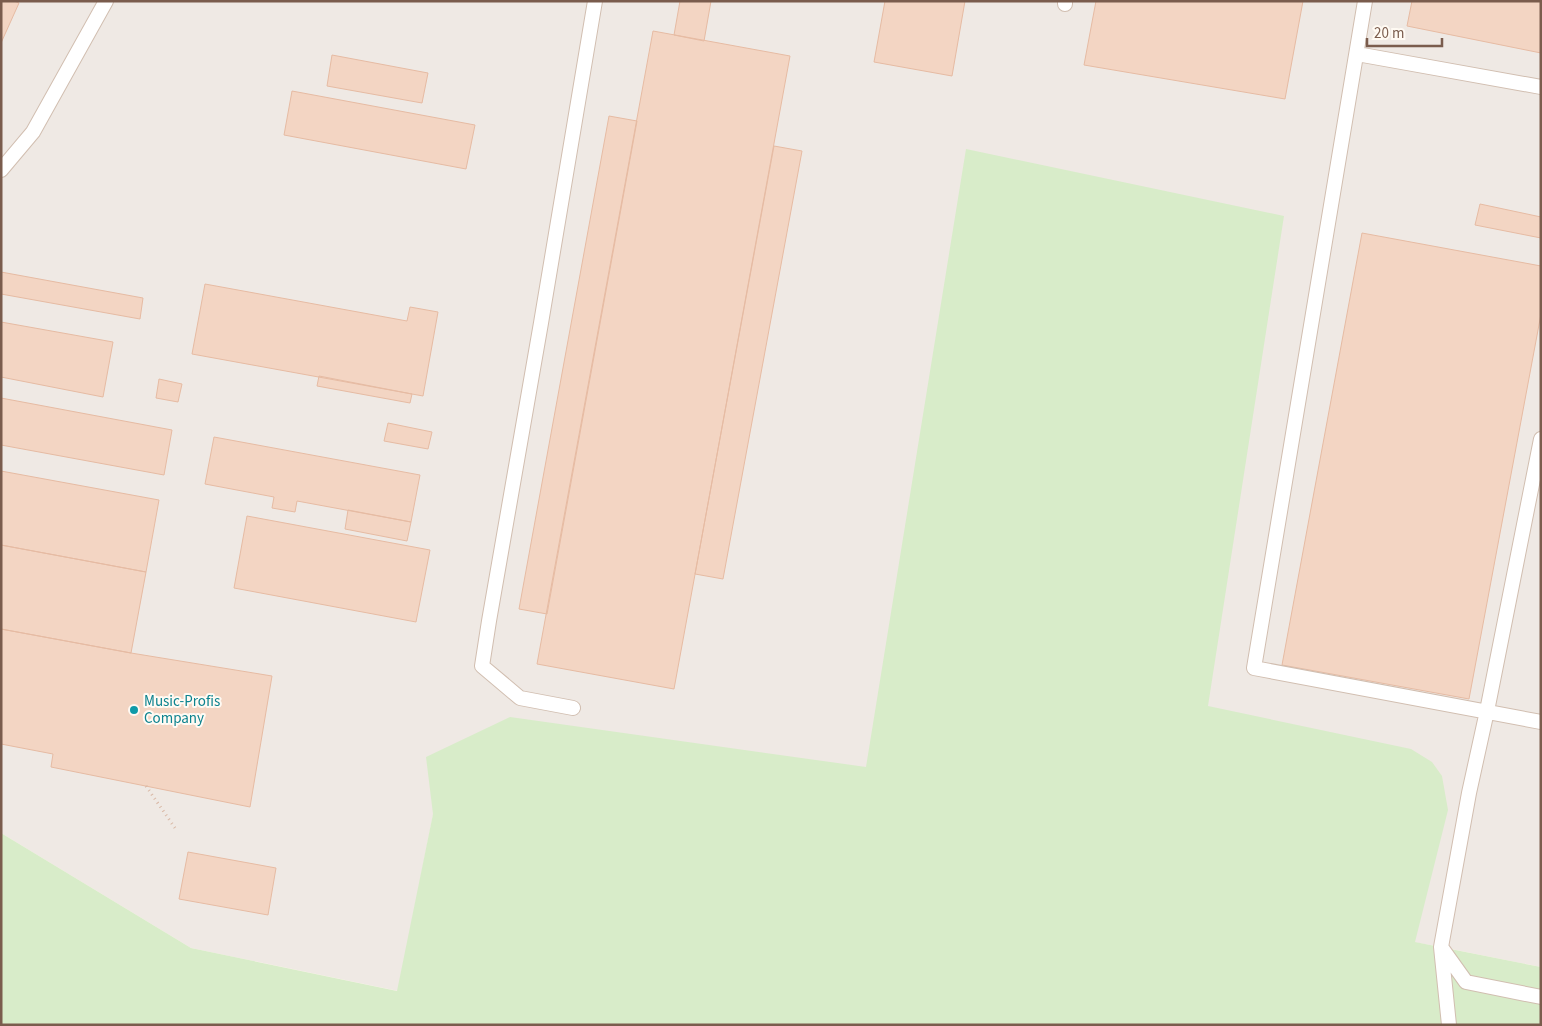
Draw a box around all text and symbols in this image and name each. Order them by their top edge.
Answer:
scale bar [1367,15,1442,47]
text: 20 m [1374,23,1404,44]
place label: Music-Profis Company [144,691,220,729]
marker: Music-Profis Company [128,704,140,716]

